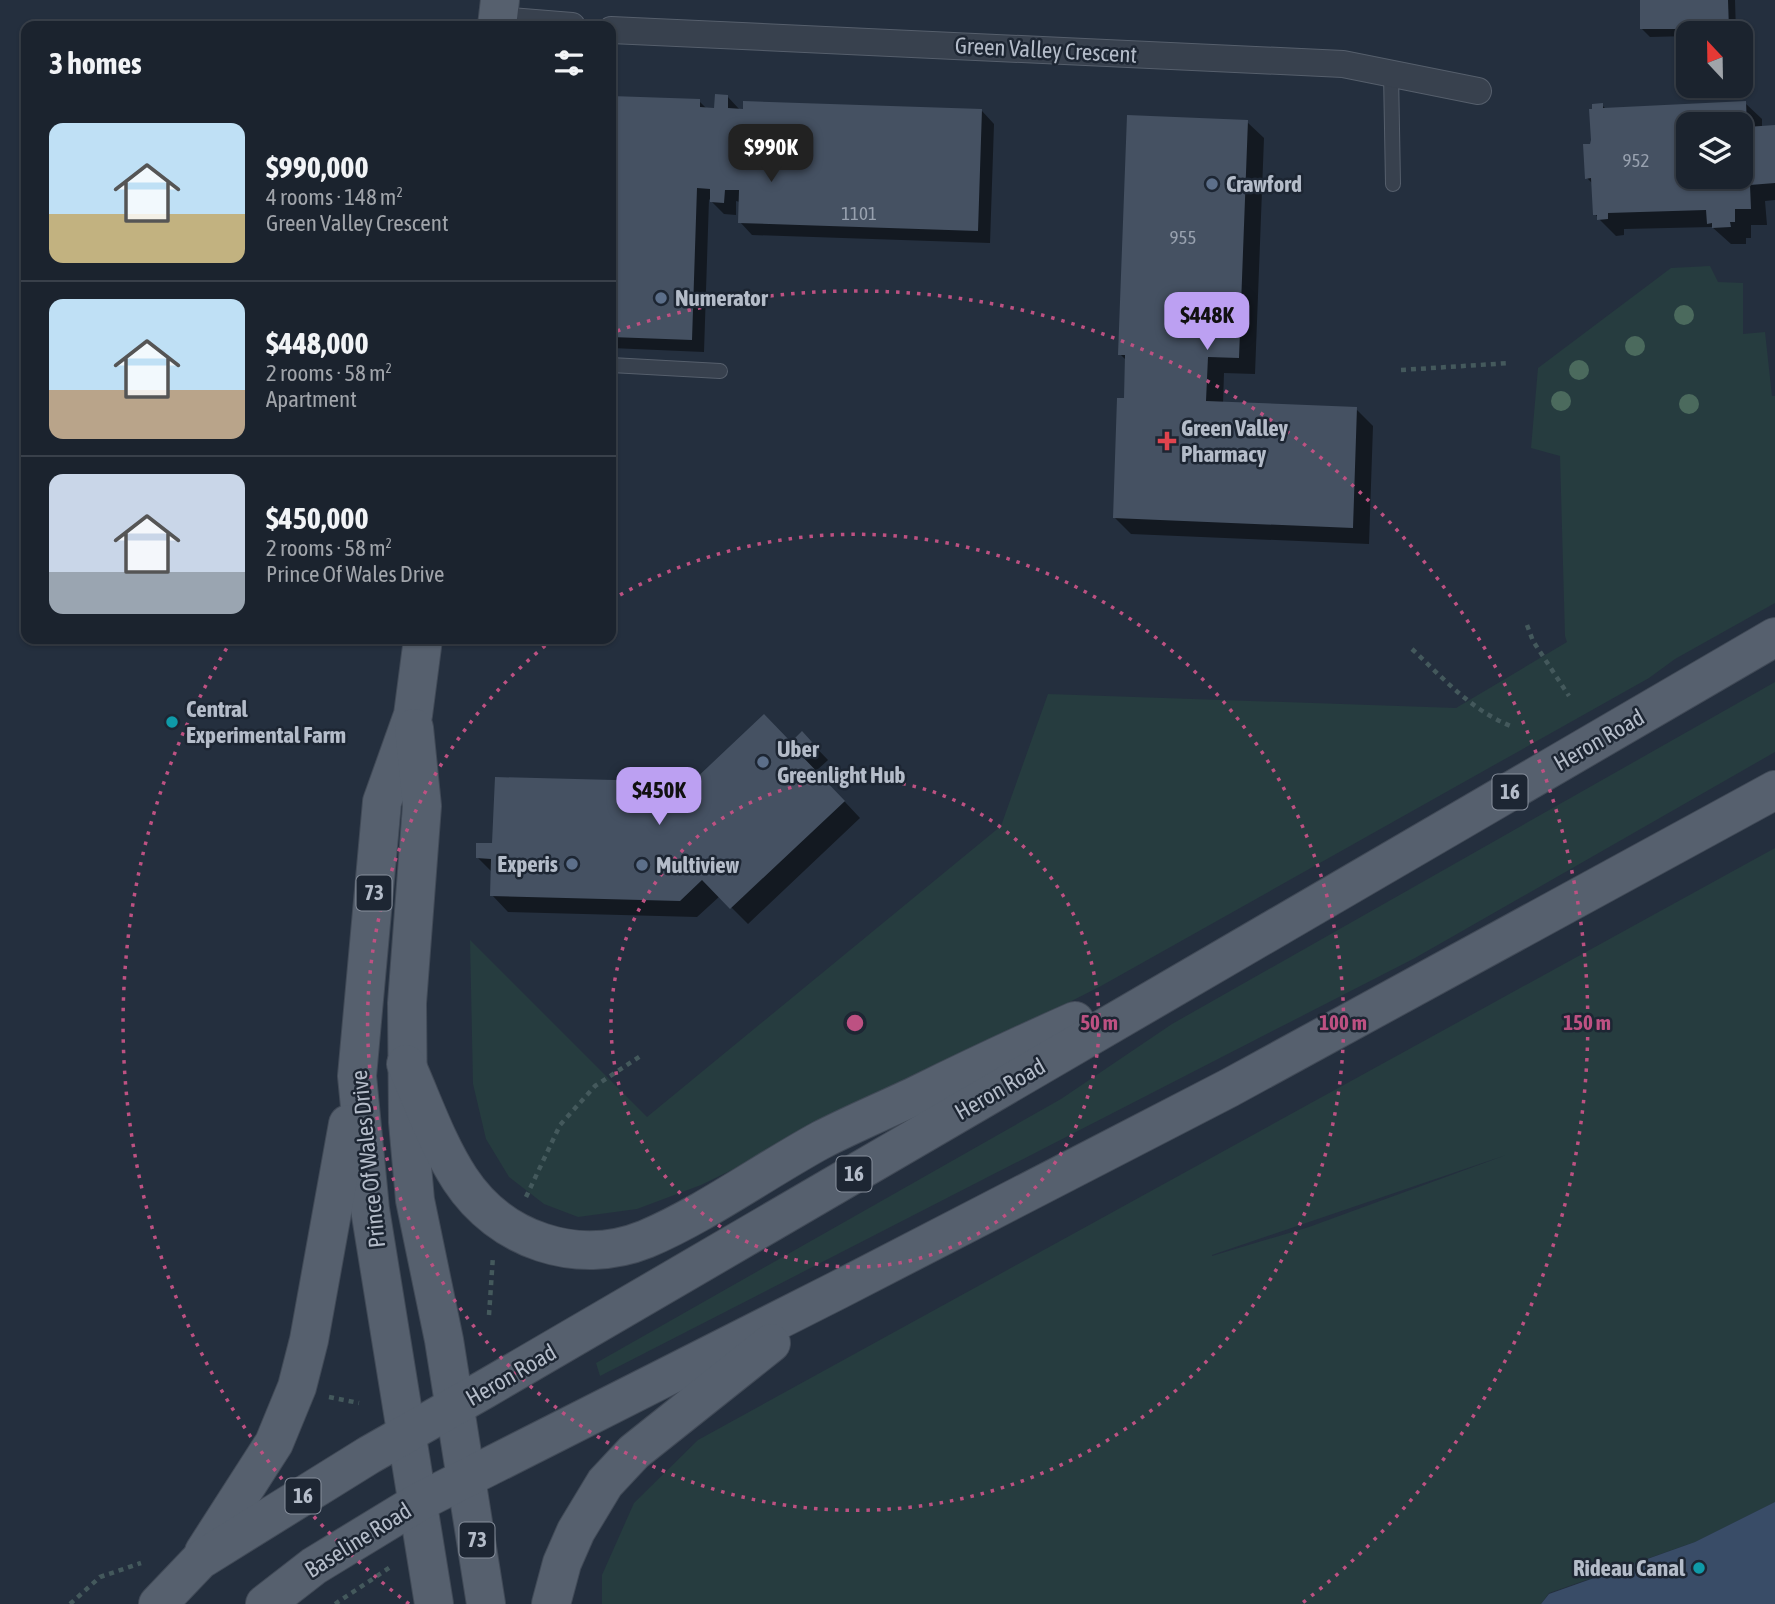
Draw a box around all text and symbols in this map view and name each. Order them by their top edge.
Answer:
north arrow [1676,21,1754,98]
map controls [1676,21,1753,189]
street label: Green Valley Crescent [954,32,1138,68]
icon: filters [550,44,588,82]
text: 3 homes [49,46,142,80]
button: layers [1676,112,1753,189]
pin: $990K [722,124,820,184]
text: $990K [744,134,798,160]
house number: 952 [1623,149,1649,171]
text: $990,000 [266,150,369,184]
icon: home [105,151,189,235]
place label: Crawford [1226,171,1302,197]
marker: Crawford [1204,176,1220,192]
text: 4 rooms · 148 m² [266,184,403,210]
house number: 1101 [841,202,877,224]
text: Green Valley Crescent [266,210,449,236]
house number: 955 [1170,226,1196,248]
place label: Numerator [675,285,769,311]
marker: Numerator [653,290,669,306]
pin: $448K [1158,292,1256,352]
text: $448K [1180,302,1234,328]
text: $448,000 [266,326,369,360]
icon: home [105,327,189,411]
text: 2 rooms · 58 m² [266,360,392,386]
text: Apartment [266,386,357,412]
place label: Green Valley Pharmacy [1181,415,1288,467]
marker: Green Valley Pharmacy [1159,433,1175,449]
text: $450,000 [266,501,369,535]
icon: home [105,502,189,586]
text: 2 rooms · 58 m² [266,535,392,561]
text: Prince Of Wales Drive [266,561,444,587]
place label: Central Experimental Farm [186,696,346,748]
street label: Heron Road [1549,704,1649,776]
marker: Central Experimental Farm [164,714,180,730]
place label: Uber Greenlight Hub [777,736,906,788]
marker: Uber Greenlight Hub [755,754,771,770]
pin: $450K [610,768,708,827]
road number: 16 [1492,774,1528,810]
text: $450K [632,777,686,803]
place label: Experis [497,851,558,877]
place label: Multiview [656,852,740,878]
marker: Experis [564,856,580,872]
marker: Multiview [634,857,650,873]
road number: 73 [356,876,392,910]
text: 50 m [1080,1010,1118,1034]
text: 100 m [1319,1010,1367,1034]
text: 150 m [1563,1010,1611,1034]
centre of rings [843,1011,867,1035]
street label: Heron Road [950,1053,1050,1125]
street label: Prince Of Wales Drive [346,1069,390,1249]
road number: 16 [836,1156,872,1192]
street label: Heron Road [461,1339,561,1411]
road number: 16 [286,1478,320,1514]
street label: Baseline Road [300,1497,416,1583]
road number: 73 [460,1522,494,1558]
place label: Rideau Canal [1573,1555,1686,1581]
marker: Rideau Canal [1691,1560,1707,1576]

